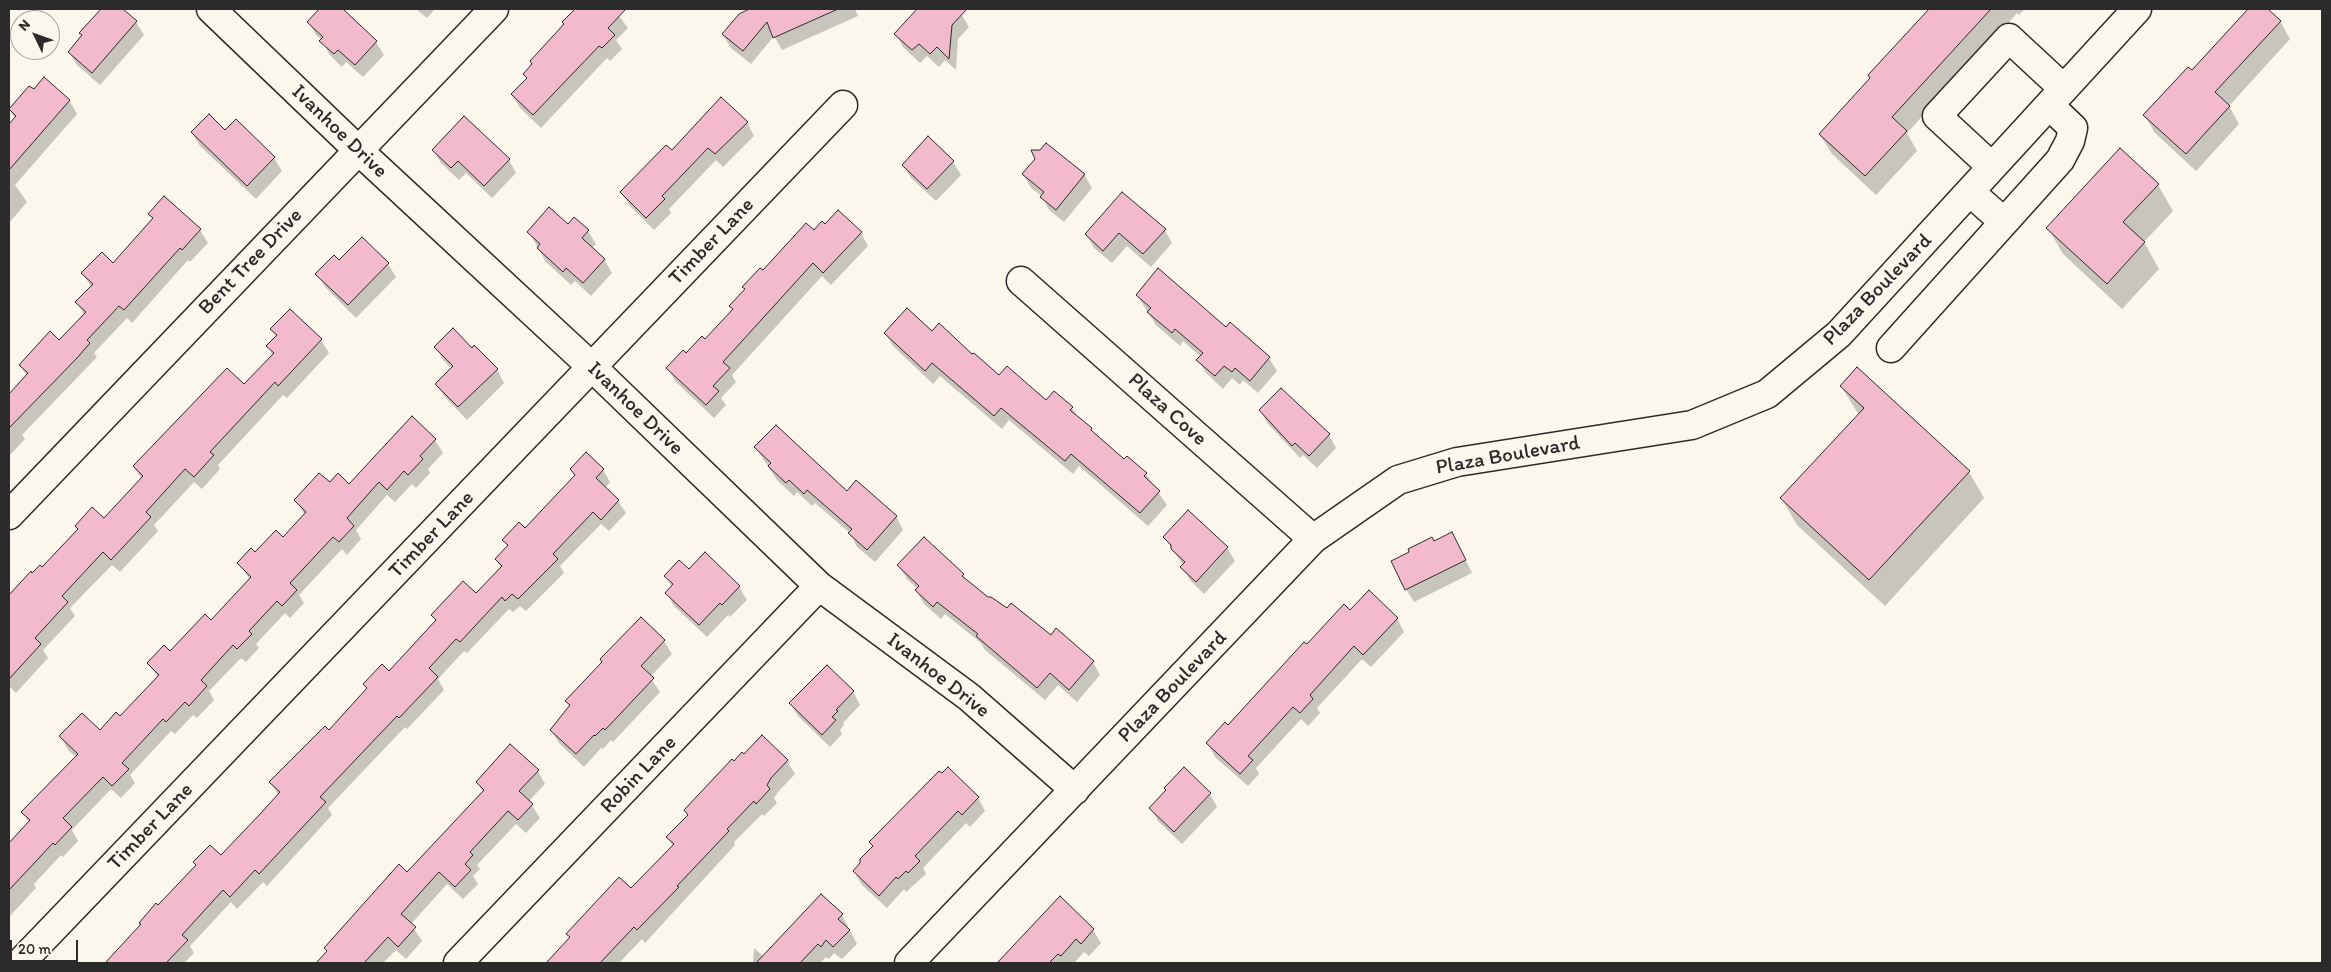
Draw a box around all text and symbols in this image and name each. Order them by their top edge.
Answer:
north arrow [10,10,60,60]
text: N [15,16,34,35]
street label: Ivanhoe Drive [286,80,392,184]
street label: Timber Lane [664,193,760,291]
street label: Bent Tree Drive [194,203,308,321]
street label: Plaza Boulevard [1818,229,1938,351]
street label: Ivanhoe Drive [582,357,688,461]
street label: Plaza Cove [1122,368,1212,452]
street label: Plaza Boulevard [1434,431,1582,481]
street label: Timber Lane [384,486,480,584]
street label: Plaza Boulevard [1113,626,1233,748]
street label: Ivanhoe Drive [882,628,994,724]
street label: Robin Lane [596,731,682,819]
street label: Timber Lane [103,778,199,876]
scale bar [12,930,80,962]
text: 20 m [18,940,51,958]

